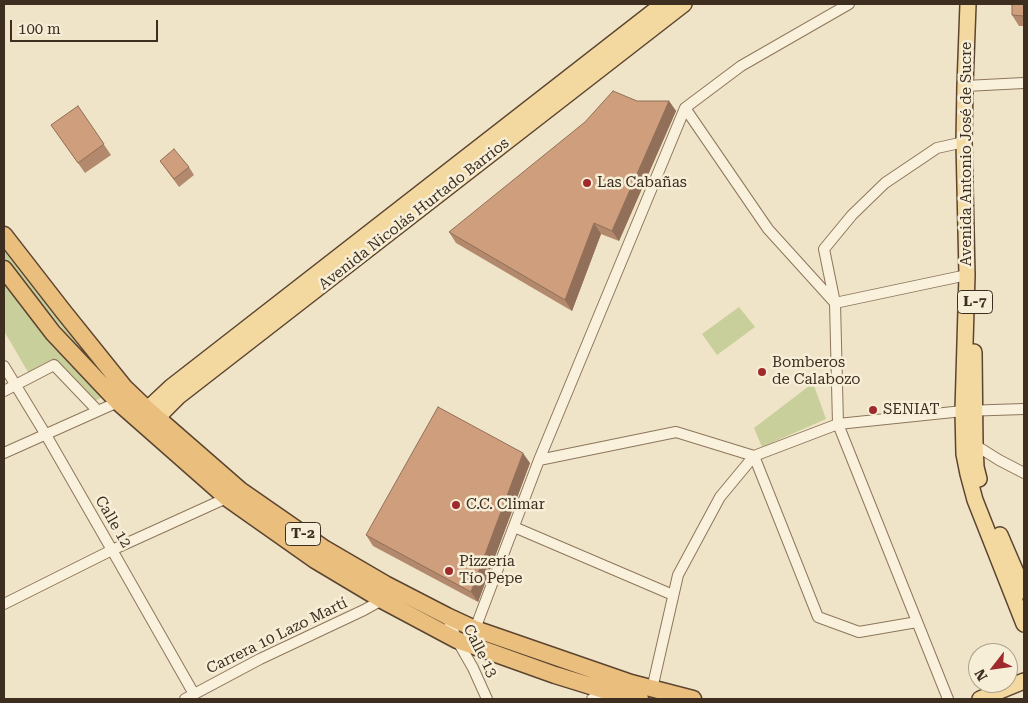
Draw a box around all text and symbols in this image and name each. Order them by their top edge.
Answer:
scale bar [12,10,160,42]
text: 100 m [18,20,61,38]
street label: Avenida Antonio José de Sucre [958,42,976,266]
street label: Avenida Nicolás Hurtado Barrios [315,134,513,294]
place label: Las Cabañas [597,174,687,192]
marker: Las Cabañas [581,177,593,189]
road number: L-7 [958,290,992,314]
place label: Bomberos de Calabozo [772,354,860,389]
marker: Bomberos de Calabozo [756,366,768,378]
place label: SENIAT [883,401,940,419]
marker: SENIAT [867,404,879,416]
street label: Calle 12 [91,493,135,551]
place label: C.C. Climar [466,496,545,514]
marker: C.C. Climar [450,499,462,511]
road number: T-2 [286,522,320,546]
place label: Pizzería Tío Pepe [459,553,522,588]
marker: Pizzería Tío Pepe [443,565,455,577]
street label: Carrera 10 Lazo Martí [204,594,350,678]
street label: Calle 13 [459,622,501,680]
north arrow [968,643,1018,693]
text: N [971,666,990,684]

